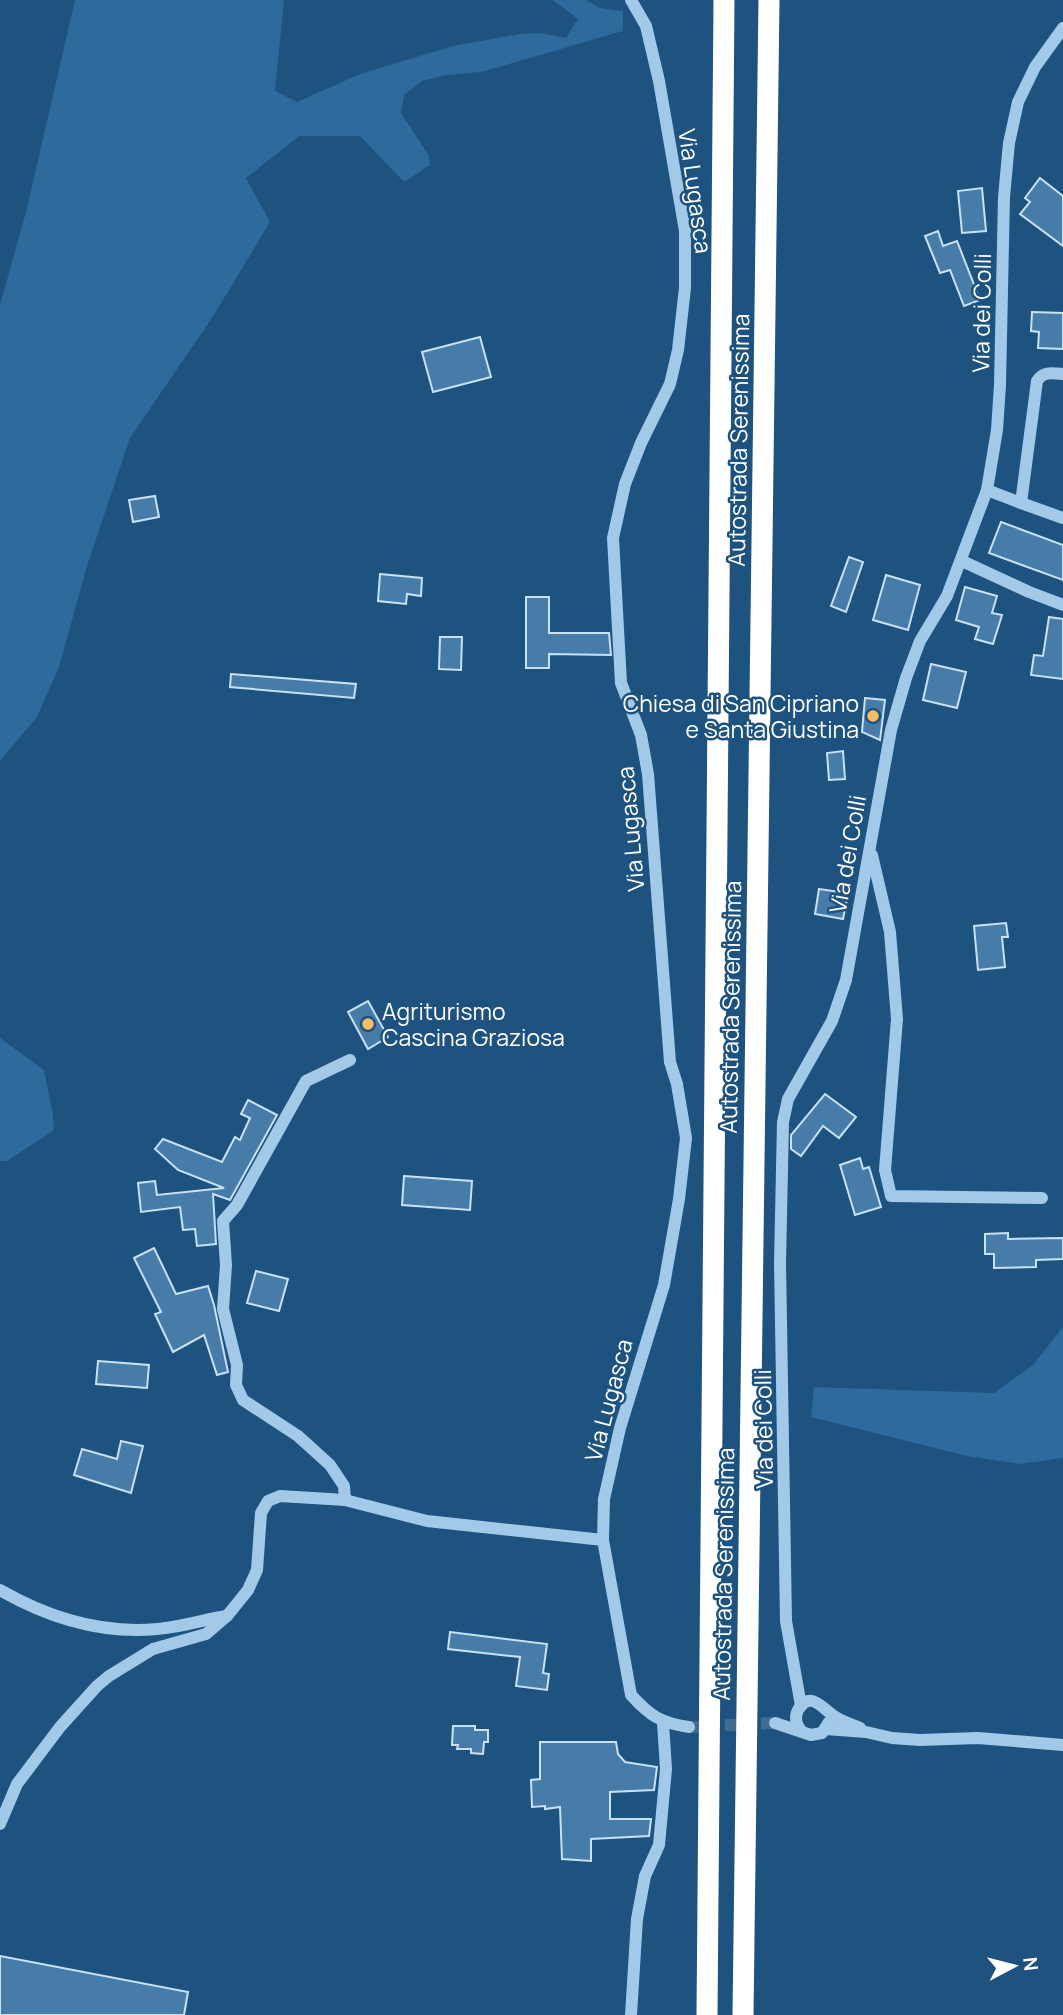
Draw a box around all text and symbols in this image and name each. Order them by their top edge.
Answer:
street label: Via Lugasca [671,127,721,255]
street label: Via dei Colli [964,253,998,373]
street label: Autostrada Serenissima [720,313,756,567]
place label: Chiesa di San Cipriano e Santa Giustina [623,687,859,745]
marker: Chiesa di San Cipriano e Santa Giustina [865,708,881,724]
street label: Via Lugasca [609,765,651,893]
street label: Via dei Colli [821,792,873,916]
street label: Autostrada Serenissima [712,880,748,1134]
place label: Agriturismo Cascina Graziosa [382,995,565,1053]
marker: Agriturismo Cascina Graziosa [360,1016,376,1032]
street label: Via Lugasca [576,1335,640,1465]
street label: Via dei Colli [746,1369,780,1489]
street label: Autostrada Serenissima [705,1447,741,1701]
north arrow [979,1931,1049,2001]
text: N [1017,1956,1045,1972]

